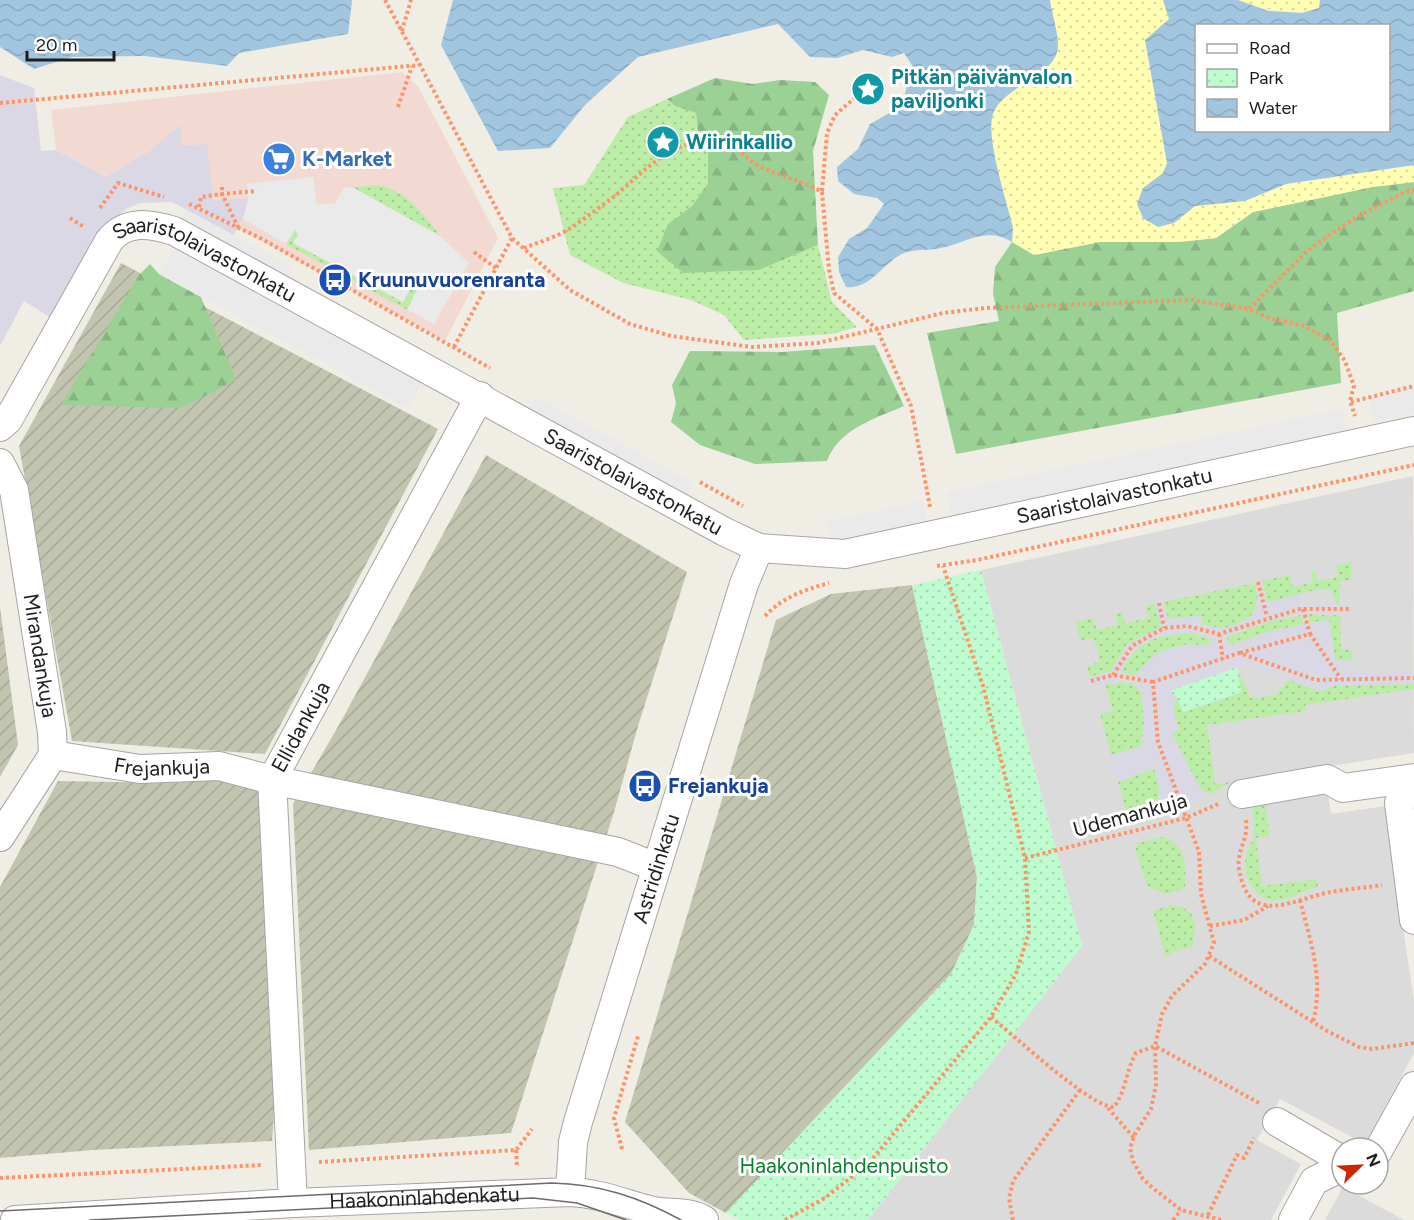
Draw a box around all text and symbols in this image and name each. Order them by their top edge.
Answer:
scale bar [27,24,114,62]
legend [1195,24,1390,132]
text: 20 m [36,34,77,56]
text: Road [1249,37,1290,59]
place label: Pitkän päivänvalon paviljonki [891,64,1072,113]
text: Park [1249,67,1284,89]
place icon: Pitkän päivänvalon paviljonki [850,71,886,107]
text: Water [1249,97,1297,119]
place icon: Wiirinkallio [645,124,681,160]
place label: Wiirinkallio [686,129,793,154]
supermarket icon: K-Market [261,141,297,177]
place label: K-Market [302,146,393,171]
street label: Saaristolaivastonkatu [107,212,301,307]
bus stop icon: Kruunuvuorenranta [317,262,353,298]
place label: Kruunuvuorenranta [358,267,545,292]
street label: Saaristolaivastonkatu [540,423,727,540]
street label: Saaristolaivastonkatu [1014,462,1214,529]
street label: Mirandankuja [18,592,63,719]
street label: Ellidankuja [266,677,335,776]
street label: Frejankuja [112,752,210,781]
bus stop icon: Frejankuja [627,768,663,804]
place label: Frejankuja [668,773,769,798]
street label: Udemankuja [1070,787,1190,842]
street label: Astridinkatu [627,811,684,926]
north arrow [1330,1136,1390,1196]
text: N [1362,1151,1384,1170]
park label: Haakoninlahdenpuisto [739,1153,949,1178]
street label: Haakoninlahdenkatu [329,1181,520,1214]

